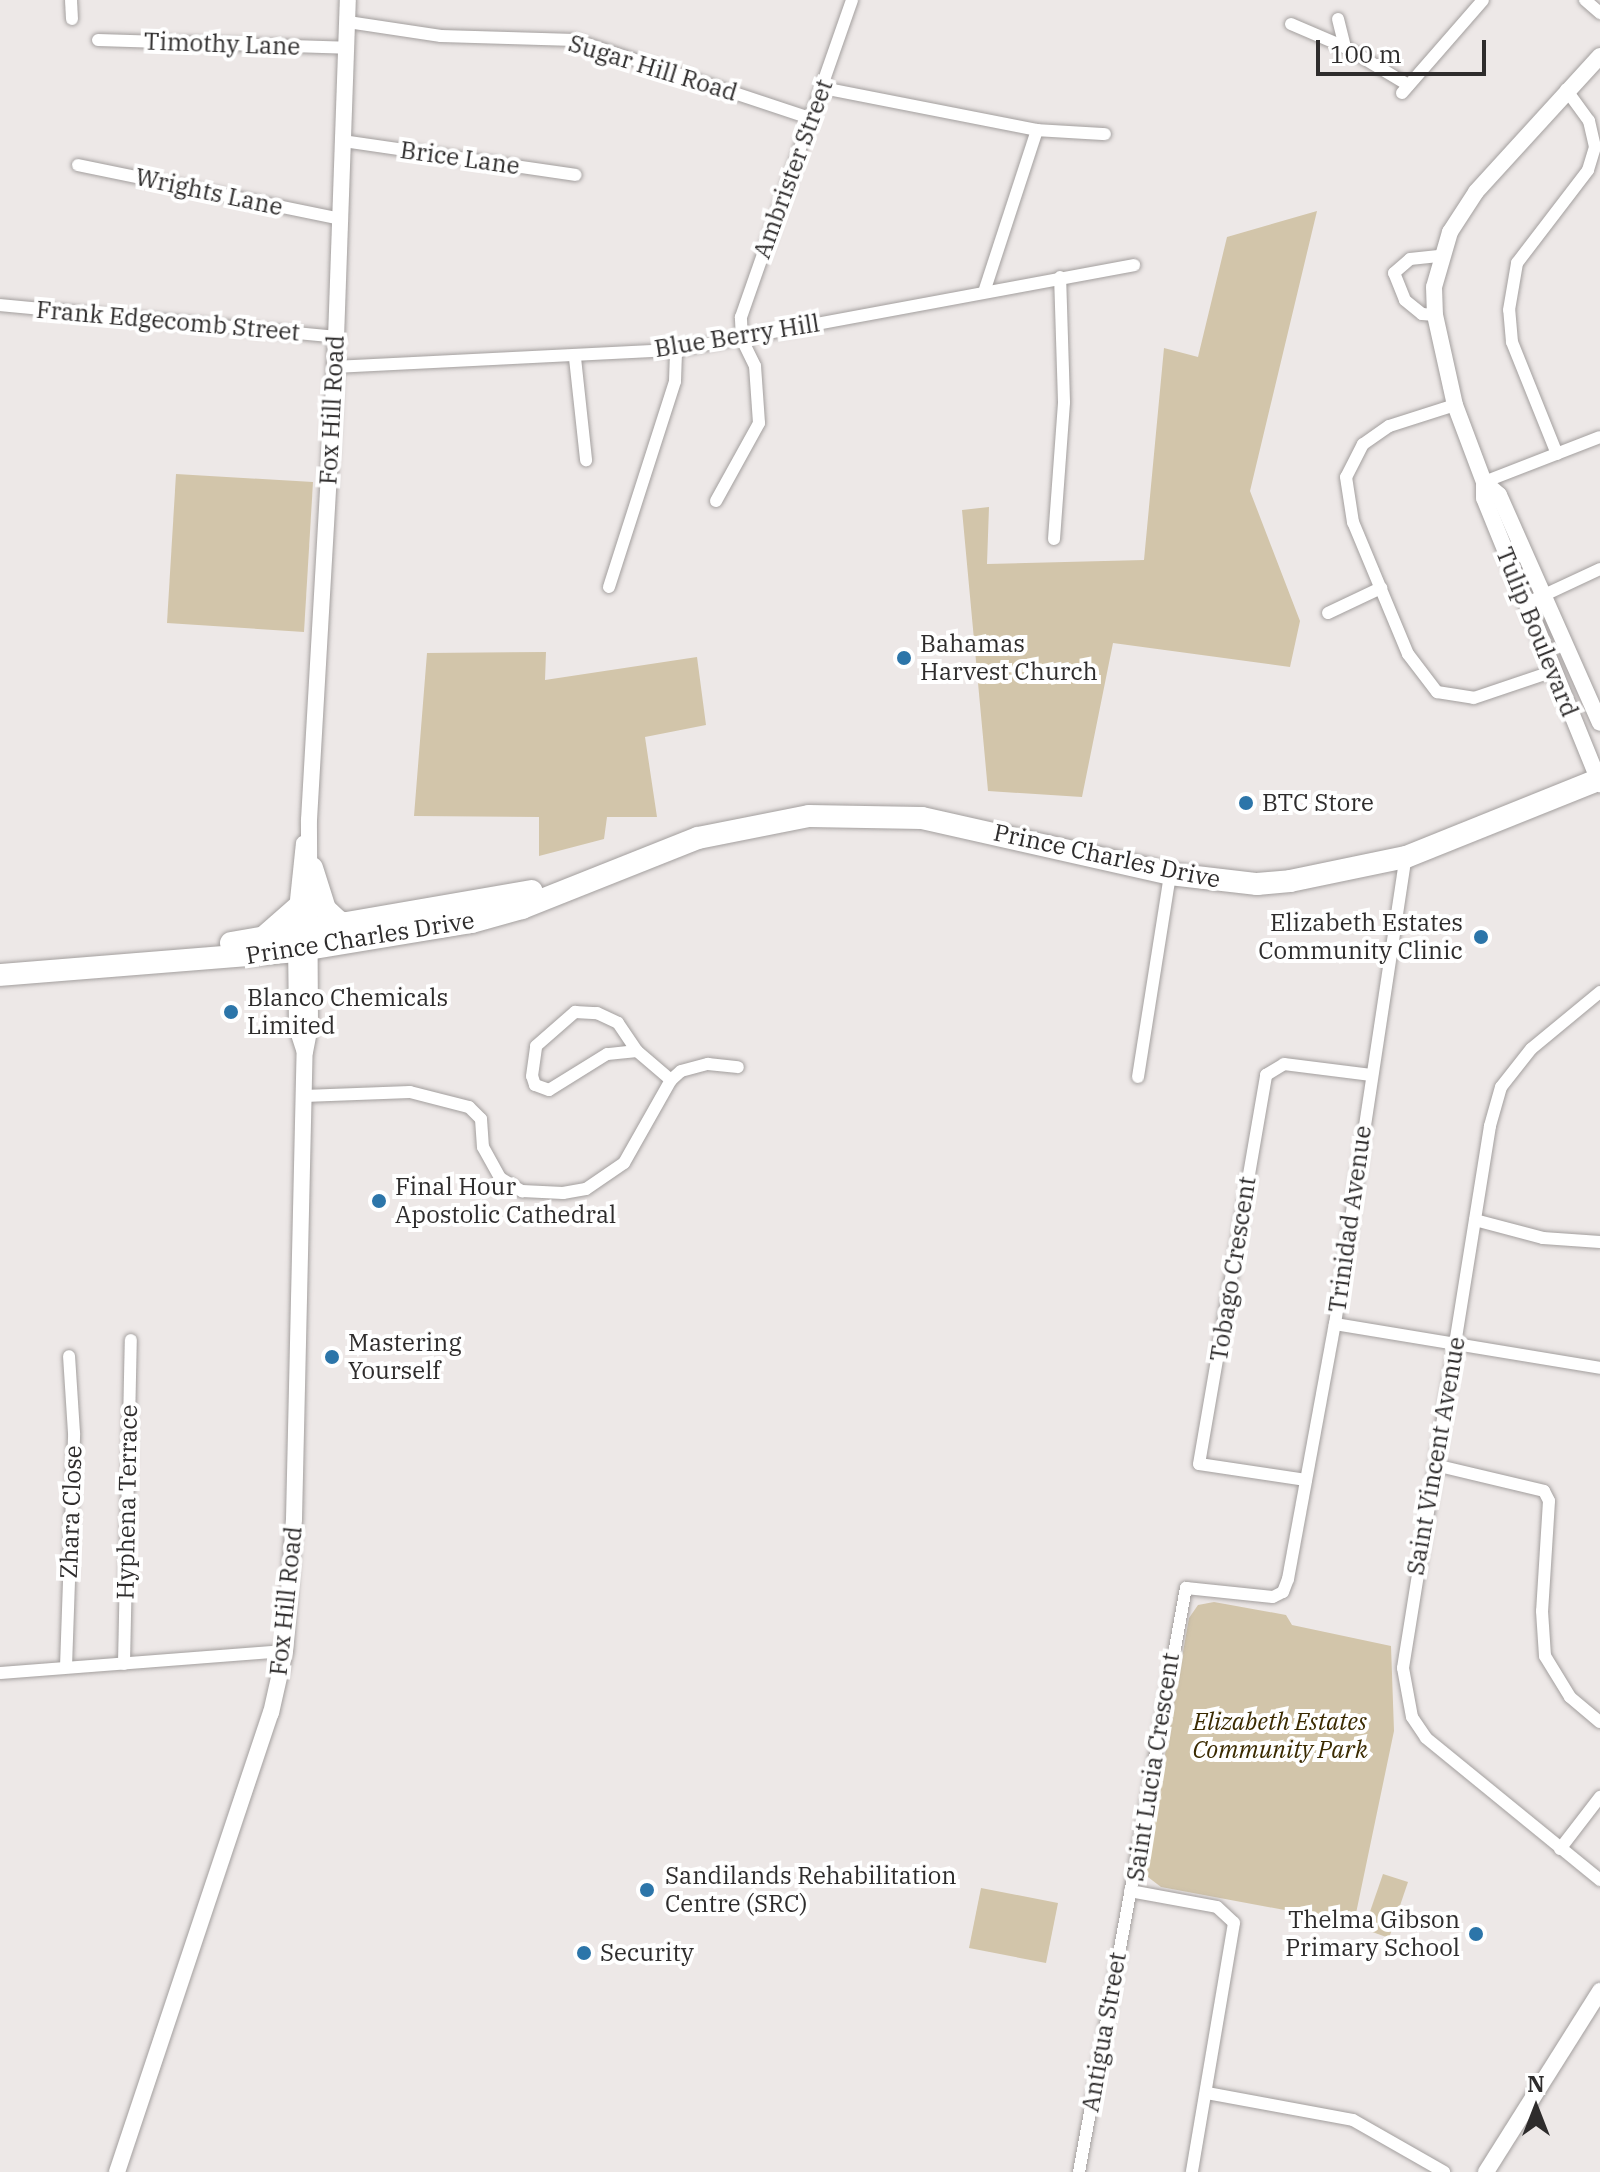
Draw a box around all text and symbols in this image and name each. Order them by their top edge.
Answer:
scale bar [1320,24,1490,74]
street label: Timothy Lane [143,27,301,61]
street label: Sugar Hill Road [565,29,741,107]
text: 100 m [1330,38,1402,70]
street label: Ambrister Street [747,76,839,262]
street label: Brice Lane [398,135,522,181]
street label: Wrights Lane [133,162,285,222]
street label: Frank Edgecomb Street [35,295,301,347]
street label: Blue Berry Hill [652,309,822,363]
street label: Fox Hill Road [314,334,350,486]
street label: Tulip Boulevard [1490,543,1584,721]
place label: Bahamas Harvest Church [920,630,1098,686]
marker: Bahamas Harvest Church [895,649,913,667]
place label: BTC Store [1262,789,1374,817]
marker: BTC Store [1237,794,1255,812]
street label: Prince Charles Drive [991,818,1223,894]
street label: Prince Charles Drive [244,906,476,970]
place label: Elizabeth Estates Community Clinic [1258,909,1463,965]
marker: Elizabeth Estates Community Clinic [1470,926,1492,948]
place label: Blanco Chemicals Limited [247,984,448,1040]
marker: Blanco Chemicals Limited [222,1003,240,1021]
street label: Trinidad Avenue [1323,1124,1377,1314]
place label: Final Hour Apostolic Cathedral [395,1173,616,1229]
street label: Tobago Crescent [1204,1174,1262,1364]
marker: Final Hour Apostolic Cathedral [370,1192,388,1210]
place label: Mastering Yourself [348,1329,461,1385]
street label: Saint Vincent Avenue [1401,1335,1471,1577]
marker: Mastering Yourself [323,1348,341,1366]
street label: Hyphena Terrace [111,1404,143,1600]
street label: Zhara Close [54,1445,88,1579]
street label: Fox Hill Road [264,1525,308,1677]
street label: Saint Lucia Crescent [1121,1651,1185,1883]
park label: Elizabeth Estates Community Park [1192,1708,1368,1764]
place label: Sandilands Rehabilitation Centre (SRC) [665,1862,957,1918]
marker: Sandilands Rehabilitation Centre (SRC) [636,1879,658,1901]
place label: Thelma Gibson Primary School [1285,1906,1460,1962]
marker: Thelma Gibson Primary School [1467,1925,1485,1943]
place label: Security [600,1939,694,1967]
marker: Security [575,1944,593,1962]
street label: Antigua Street [1076,1950,1132,2114]
north arrow [1496,2068,1576,2148]
text: N [1527,2069,1545,2098]

